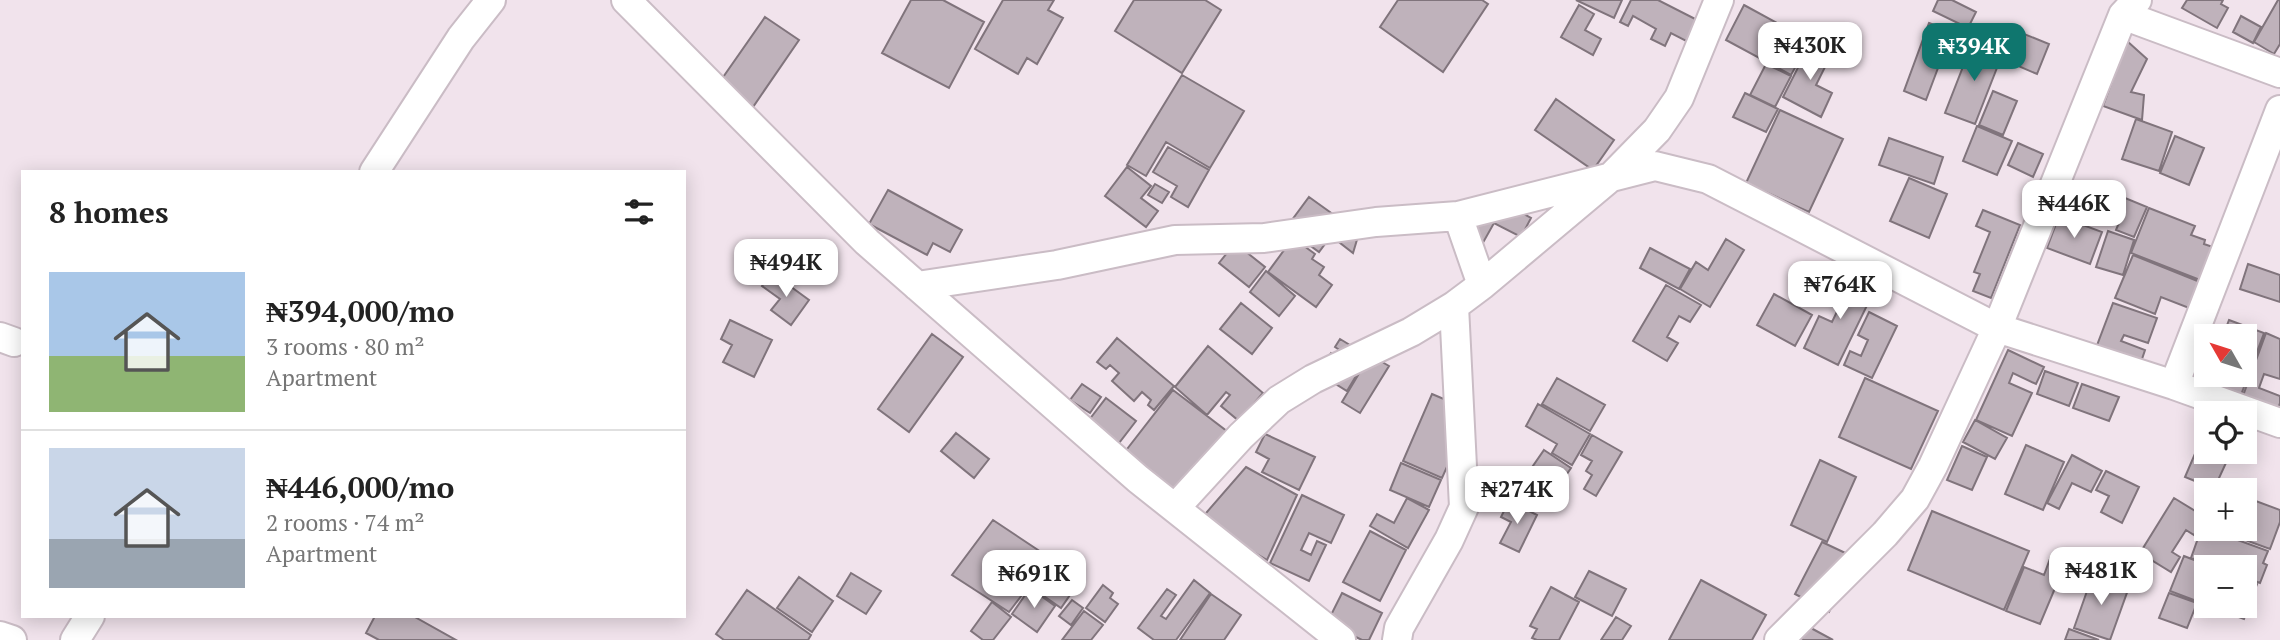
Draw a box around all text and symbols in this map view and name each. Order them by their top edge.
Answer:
pin: ₦430K [1761,22,1859,82]
pin: ₦394K [1925,24,2023,83]
text: ₦430K [1774,29,1846,60]
text: ₦394K [1938,30,2010,61]
pin: ₦446K [2025,180,2123,240]
text: ₦446K [2038,187,2110,218]
text: 8 homes [49,192,168,232]
icon: filters [620,193,658,231]
pin: ₦494K [737,240,835,299]
text: ₦494K [750,246,822,277]
pin: ₦764K [1791,262,1889,321]
text: ₦764K [1804,268,1876,299]
text: ₦394,000/mo [266,291,454,331]
icon: home [105,300,189,384]
north arrow [2194,324,2258,387]
map controls [2194,324,2257,618]
text: 3 rooms · 80 m² [266,331,425,362]
text: Apartment [266,362,377,393]
button: locate [2194,401,2257,464]
pin: ₦274K [1468,466,1566,526]
text: ₦446,000/mo [266,467,454,507]
text: ₦274K [1481,473,1553,504]
icon: home [105,476,189,560]
button: + [2194,478,2257,541]
text: 2 rooms · 74 m² [266,507,425,538]
text: Apartment [266,538,377,569]
pin: ₦481K [2052,548,2150,607]
pin: ₦691K [985,550,1083,610]
text: ₦481K [2065,554,2137,585]
button: − [2194,555,2257,618]
text: ₦691K [998,557,1070,588]

